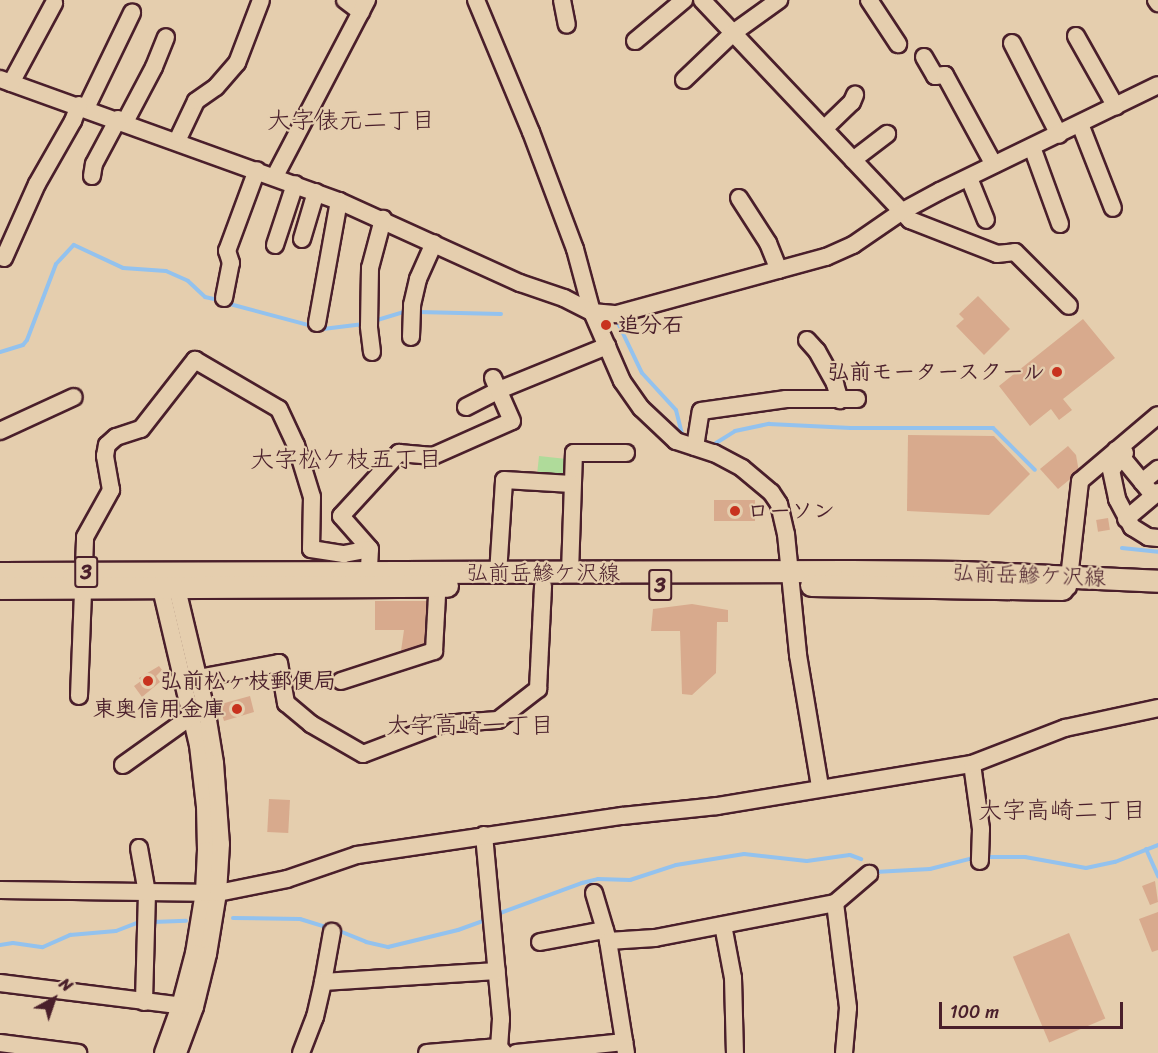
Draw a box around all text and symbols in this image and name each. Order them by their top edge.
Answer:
district label: 大字俵元二丁目 [267,107,435,135]
place label: 追分石 [618,312,684,338]
marker: 追分石 [599,318,613,332]
place label: 弘前モータースクール [825,359,1045,385]
marker: 弘前モータースクール [1050,365,1064,379]
district label: 大字松ケ枝五丁目 [250,446,442,474]
place label: ローソン [747,498,835,524]
marker: ローソン [728,504,742,518]
road number: 3 [74,554,98,590]
street label: 弘前岳鰺ケ沢線 [952,559,1106,591]
street label: 弘前岳鰺ケ沢線 [466,560,620,586]
road number: 3 [648,567,672,603]
place label: 弘前松ヶ枝郵便局 [160,668,336,694]
marker: 弘前松ヶ枝郵便局 [141,674,155,688]
place label: 東奥信用金庫 [93,696,225,722]
marker: 東奥信用金庫 [230,702,244,716]
district label: 大字高崎一丁目 [386,712,554,740]
district label: 大字高崎二丁目 [978,797,1146,825]
north arrow [24,969,84,1029]
text: N [52,970,79,1000]
scale bar [942,990,1126,1028]
text: 100 m [950,996,999,1028]

